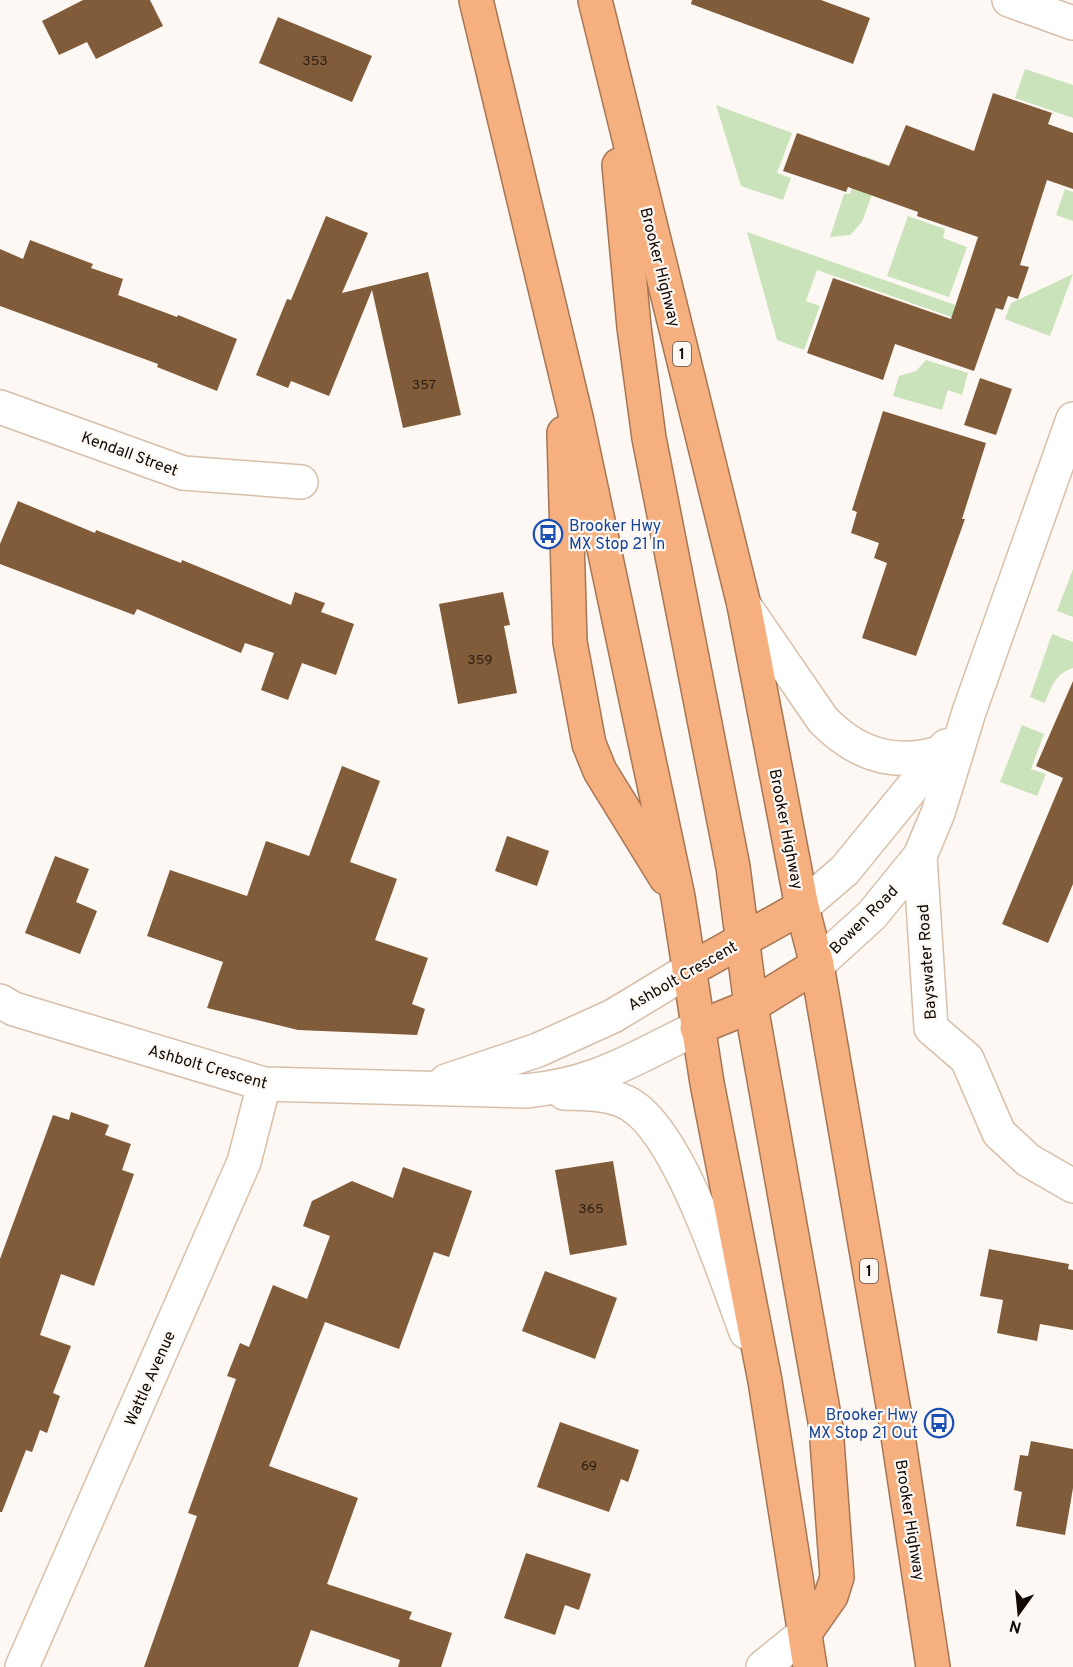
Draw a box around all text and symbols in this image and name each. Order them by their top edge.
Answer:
house number: 353 [302,53,328,70]
street label: Brooker Highway [635,206,684,329]
road number: 1 [673,342,691,366]
house number: 357 [412,377,436,394]
street label: Kendall Street [78,428,181,482]
place label: Brooker Hwy MX Stop 21 In [569,517,665,555]
bus stop icon: Brooker Hwy MX Stop 21 In [532,518,564,550]
house number: 359 [467,652,493,669]
street label: Brooker Highway [764,767,807,891]
street label: Bowen Road [826,882,903,959]
street label: Bayswater Road [914,903,942,1020]
street label: Ashbolt Crescent [625,937,741,1016]
street label: Ashbolt Crescent [145,1041,269,1095]
house number: 365 [578,1201,604,1218]
road number: 1 [860,1259,878,1283]
street label: Wattle Avenue [121,1328,181,1430]
place label: Brooker Hwy MX Stop 21 Out [809,1406,918,1444]
bus stop icon: Brooker Hwy MX Stop 21 Out [923,1407,955,1439]
house number: 69 [581,1458,597,1475]
street label: Brooker Highway [890,1458,928,1582]
north arrow [989,1583,1049,1643]
text: N [1007,1614,1024,1637]

